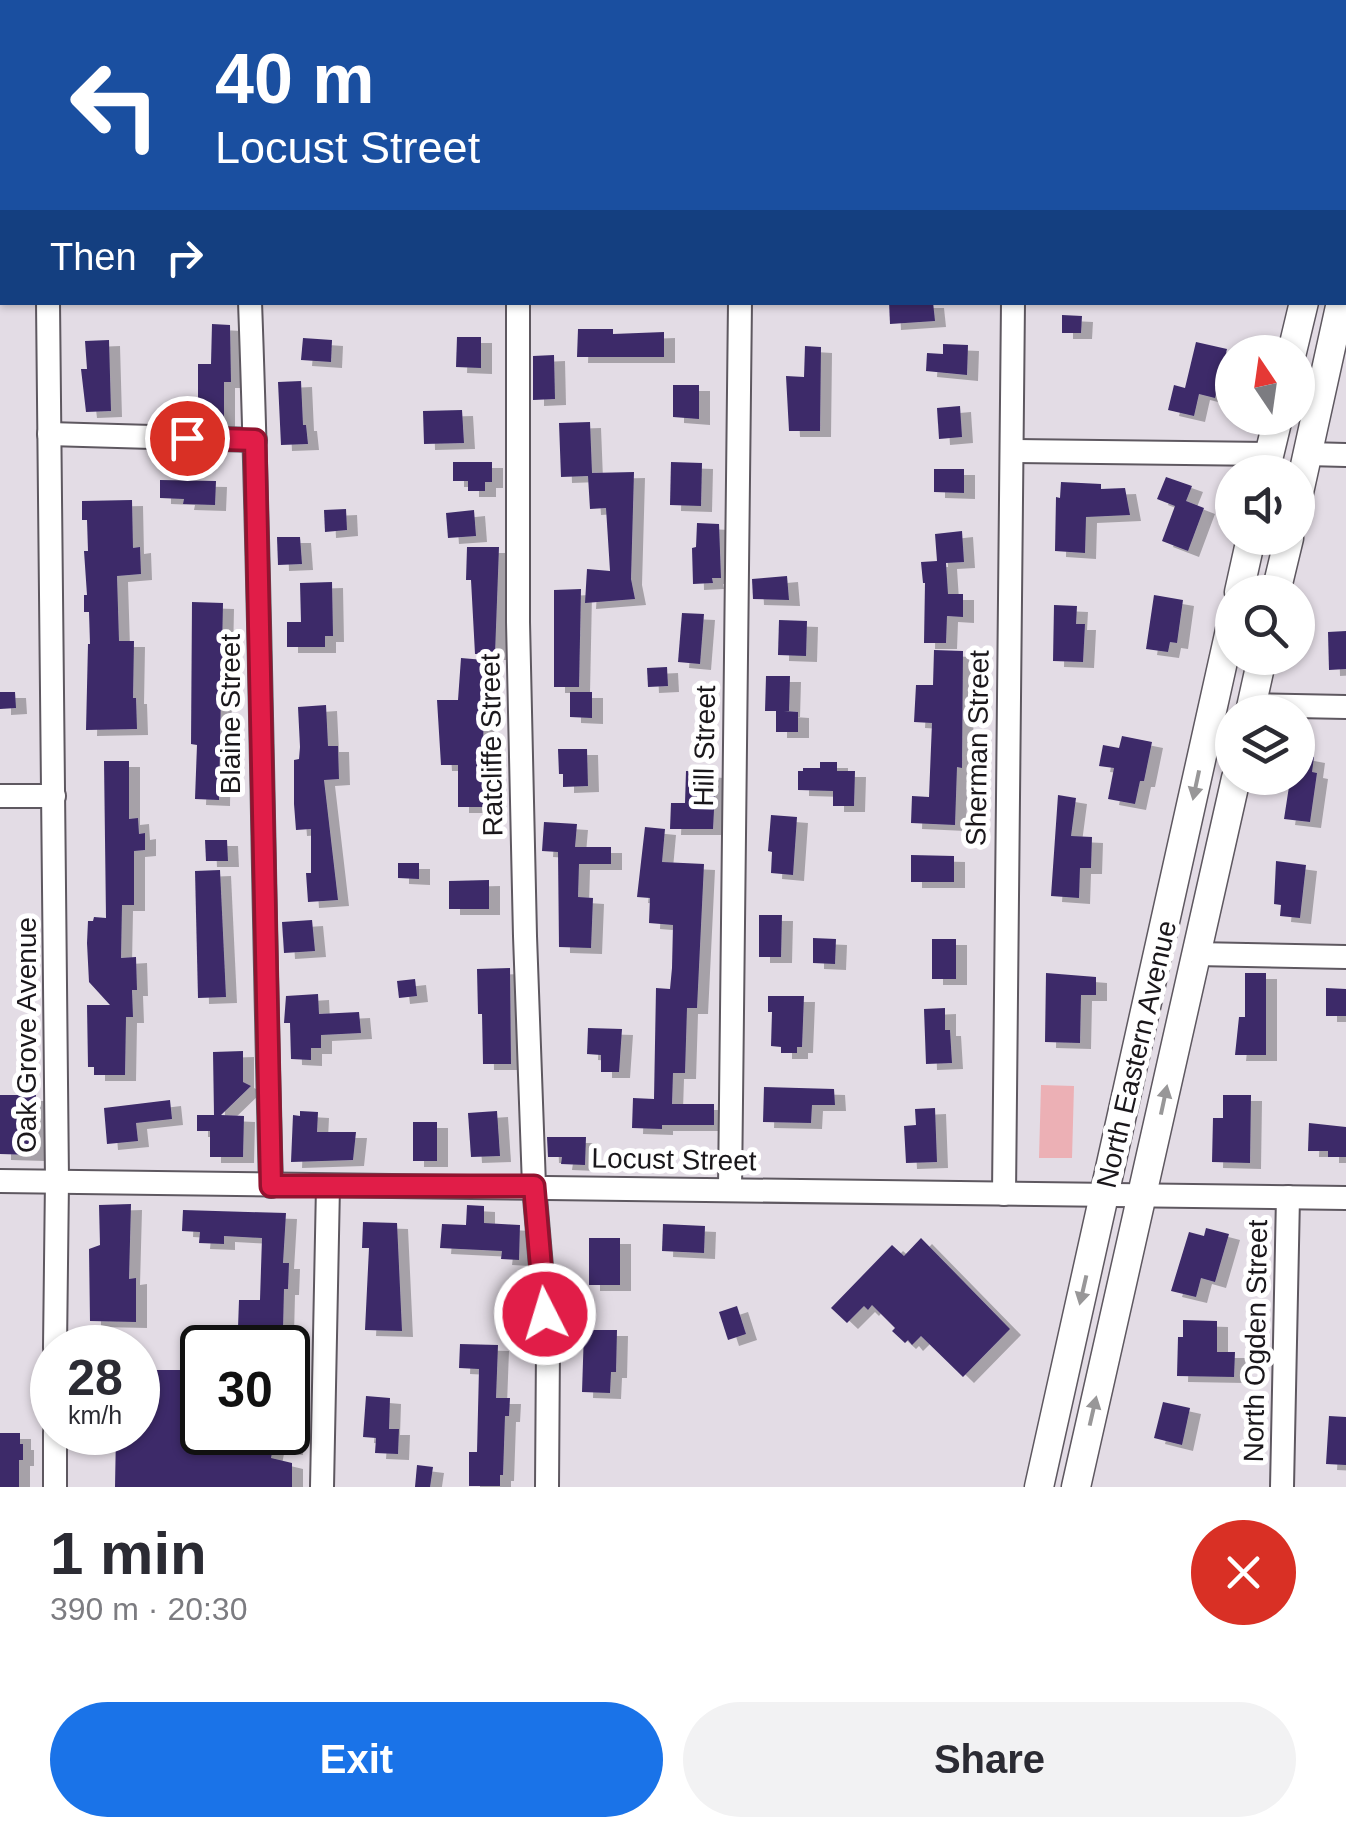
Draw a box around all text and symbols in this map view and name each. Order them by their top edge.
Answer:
icon: left [50,40,180,170]
text: 40 m [215,40,375,118]
text: Locust Street [215,122,480,173]
icon: right [157,230,212,285]
text: Then [50,236,137,278]
north arrow [1215,335,1315,435]
map controls [1215,335,1315,795]
pin [145,396,230,481]
icon: arrive [160,411,215,466]
button: sound [1215,455,1315,555]
button: search [1215,575,1315,675]
street label: Blaine Street [215,634,246,794]
street label: Sherman Street [960,649,995,846]
street label: Ratcliffe Street [474,653,509,837]
street label: Hill Street [688,685,721,807]
button: layers [1215,695,1315,795]
one-way arrow [1188,770,1204,801]
street label: Oak Grove Avenue [11,917,42,1153]
street label: North Eastern Avenue [1091,917,1182,1191]
one-way arrow [1157,1084,1173,1115]
street label: Locust Street [591,1143,757,1176]
street label: North Ogden Street [1238,1219,1273,1463]
position arrow [493,1262,597,1366]
one-way arrow [1075,1275,1090,1306]
speed limit sign: 30 [180,1325,310,1455]
text: 28 [67,1350,123,1406]
one-way arrow [1086,1395,1102,1426]
text: km/h [68,1401,122,1429]
text: 1 min [50,1520,207,1587]
button: close [1191,1520,1296,1625]
text: 390 m · 20:30 [50,1591,247,1627]
button: Exit [50,1702,663,1817]
button: Share [683,1702,1296,1817]

